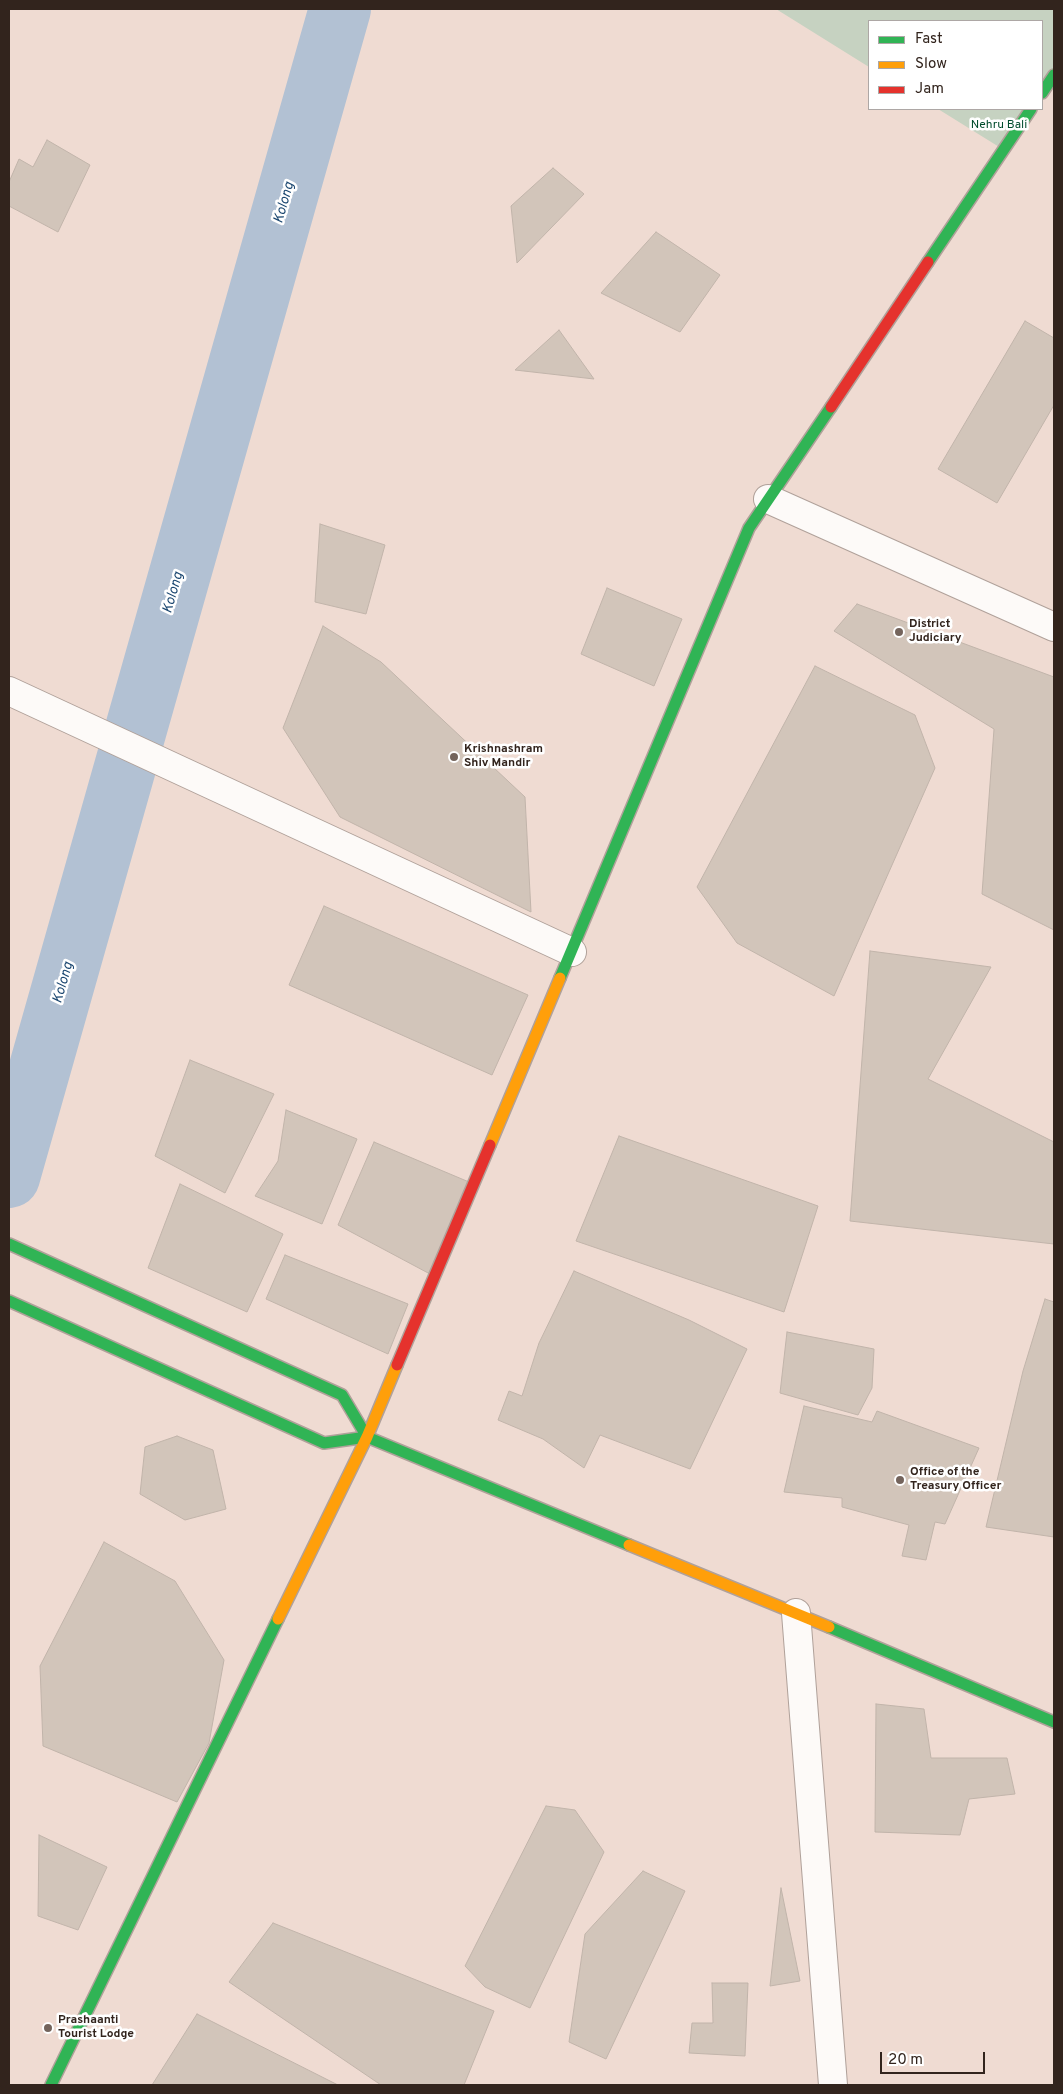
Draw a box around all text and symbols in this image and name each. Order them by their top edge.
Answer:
legend [868,20,1043,110]
text: Fast [915,30,943,49]
text: Slow [915,55,947,74]
text: Jam [915,80,944,99]
park label: Nehru Bali [971,119,1027,133]
water label: Kolong [271,180,299,226]
water label: Kolong [160,570,188,616]
place label: District Judiciary [909,618,962,646]
marker: District Judiciary [893,626,905,638]
place label: Krishnashram Shiv Mandir [464,743,543,771]
marker: Krishnashram Shiv Mandir [448,751,460,763]
water label: Kolong [50,960,78,1006]
place label: Office of the Treasury Officer [910,1466,1001,1494]
marker: Office of the Treasury Officer [894,1474,906,1486]
place label: Prashaanti Tourist Lodge [58,2014,134,2042]
marker: Prashaanti Tourist Lodge [42,2022,54,2034]
scale bar [883,2042,988,2074]
text: 20 m [888,2051,923,2070]

